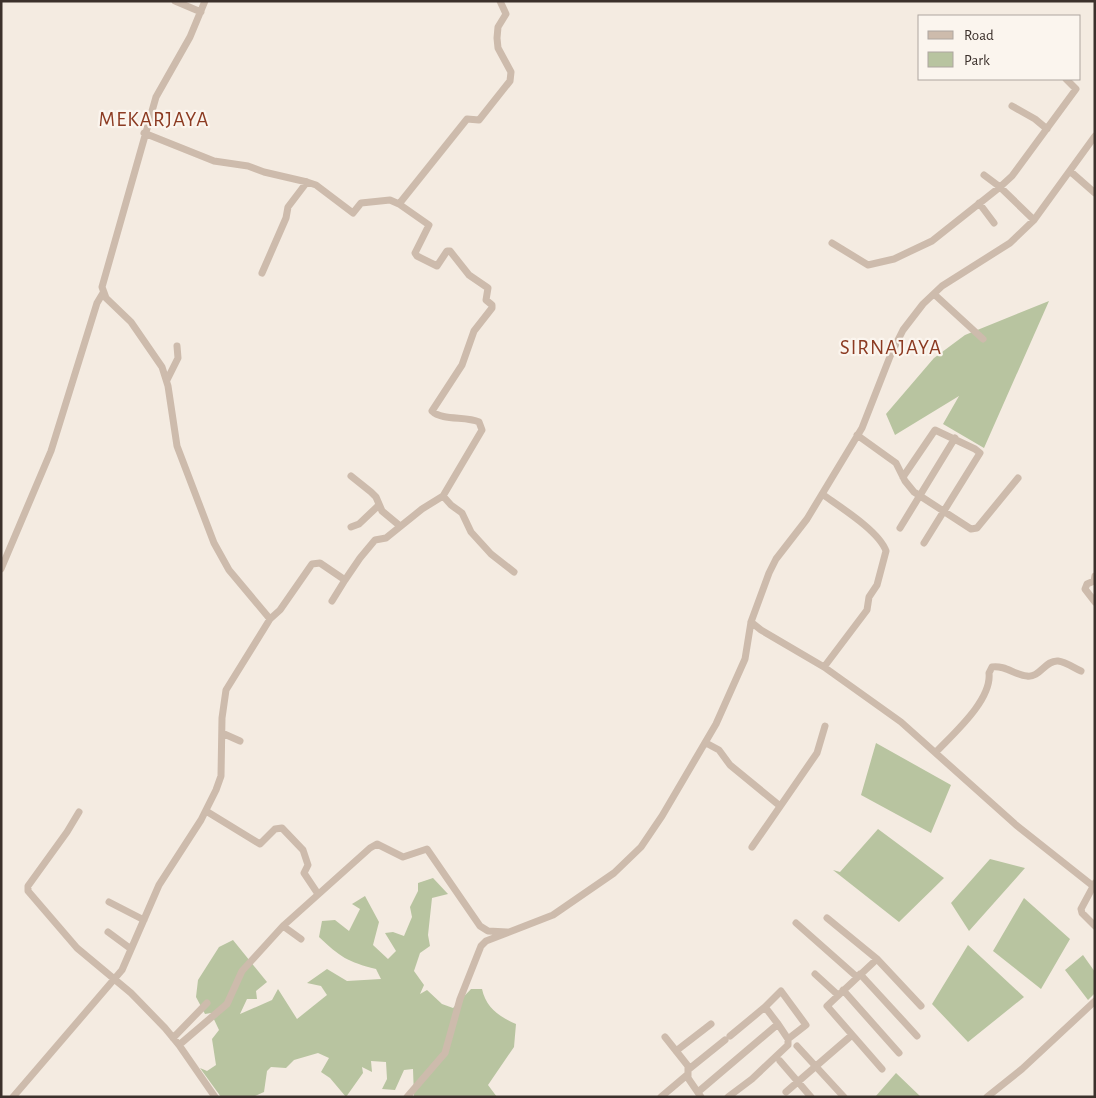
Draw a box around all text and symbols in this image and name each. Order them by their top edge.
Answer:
legend [918,15,1081,80]
text: Road [964,28,994,43]
text: Park [964,53,990,68]
district label: MEKARJAYA [99,109,209,130]
district label: SIRNAJAYA [840,337,942,358]

